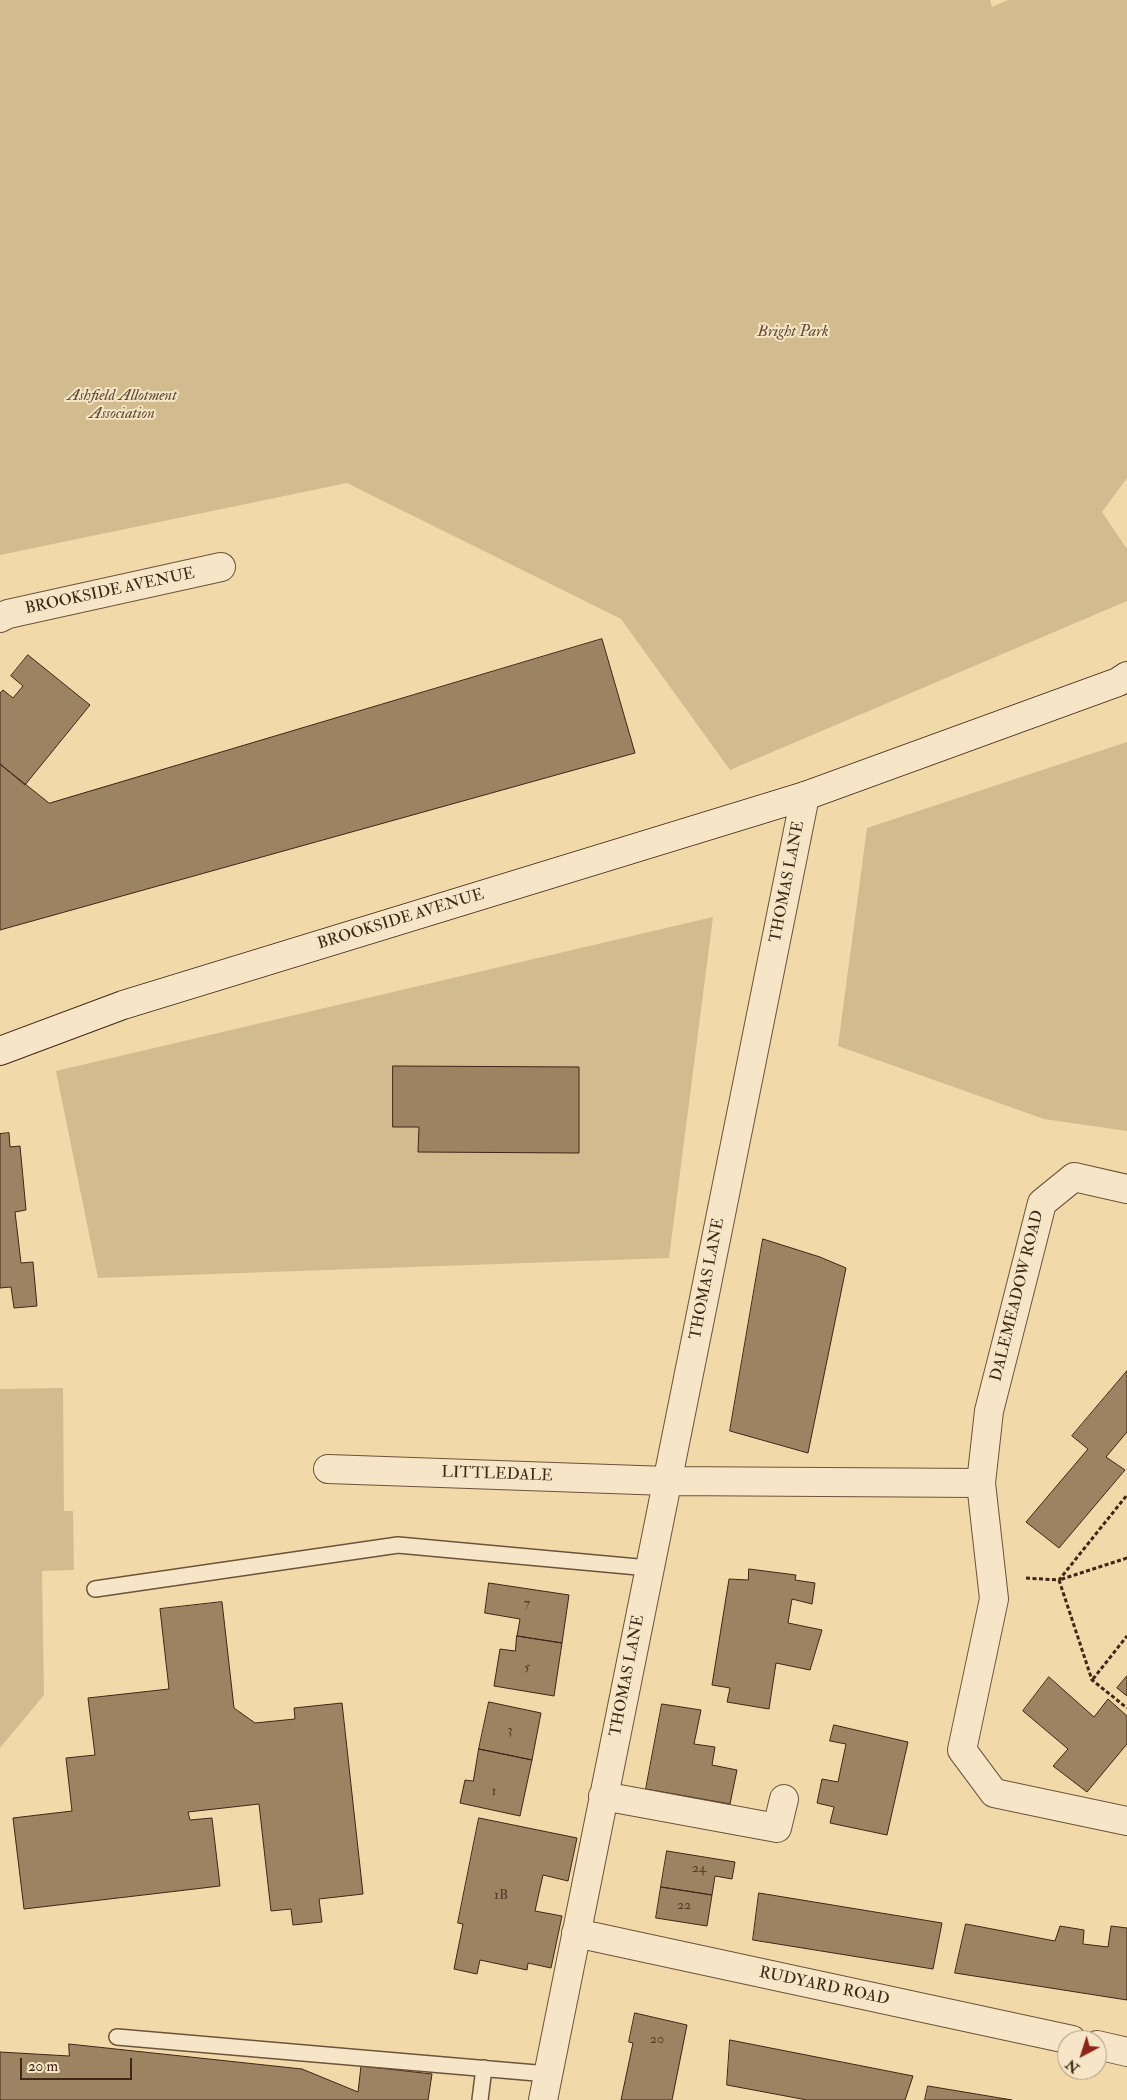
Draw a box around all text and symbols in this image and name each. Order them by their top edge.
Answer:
park label: Bright Park [757,323,829,343]
park label: Ashfield Allotment Association [67,387,177,425]
street label: BROOKSIDE AVENUE [23,565,197,619]
street label: THOMAS LANE [767,820,809,944]
street label: BROOKSIDE AVENUE [316,886,486,954]
street label: DALEMEADOW ROAD [987,1208,1049,1384]
street label: THOMAS LANE [687,1217,729,1341]
street label: LITTLEDALE [441,1463,553,1487]
house number: 7 [524,1596,530,1612]
street label: THOMAS LANE [607,1614,649,1738]
house number: 5 [524,1660,530,1676]
house number: 3 [507,1723,513,1739]
house number: 1 [492,1784,496,1800]
house number: 24 [692,1861,706,1877]
house number: 1B [494,1888,508,1904]
house number: 22 [677,1898,691,1914]
street label: RUDYARD ROAD [757,1964,891,2010]
north arrow [1057,2030,1107,2080]
house number: 20 [650,2032,664,2048]
scale bar [22,2048,135,2080]
text: N [1062,2056,1083,2077]
text: 20 m [28,2057,58,2076]

